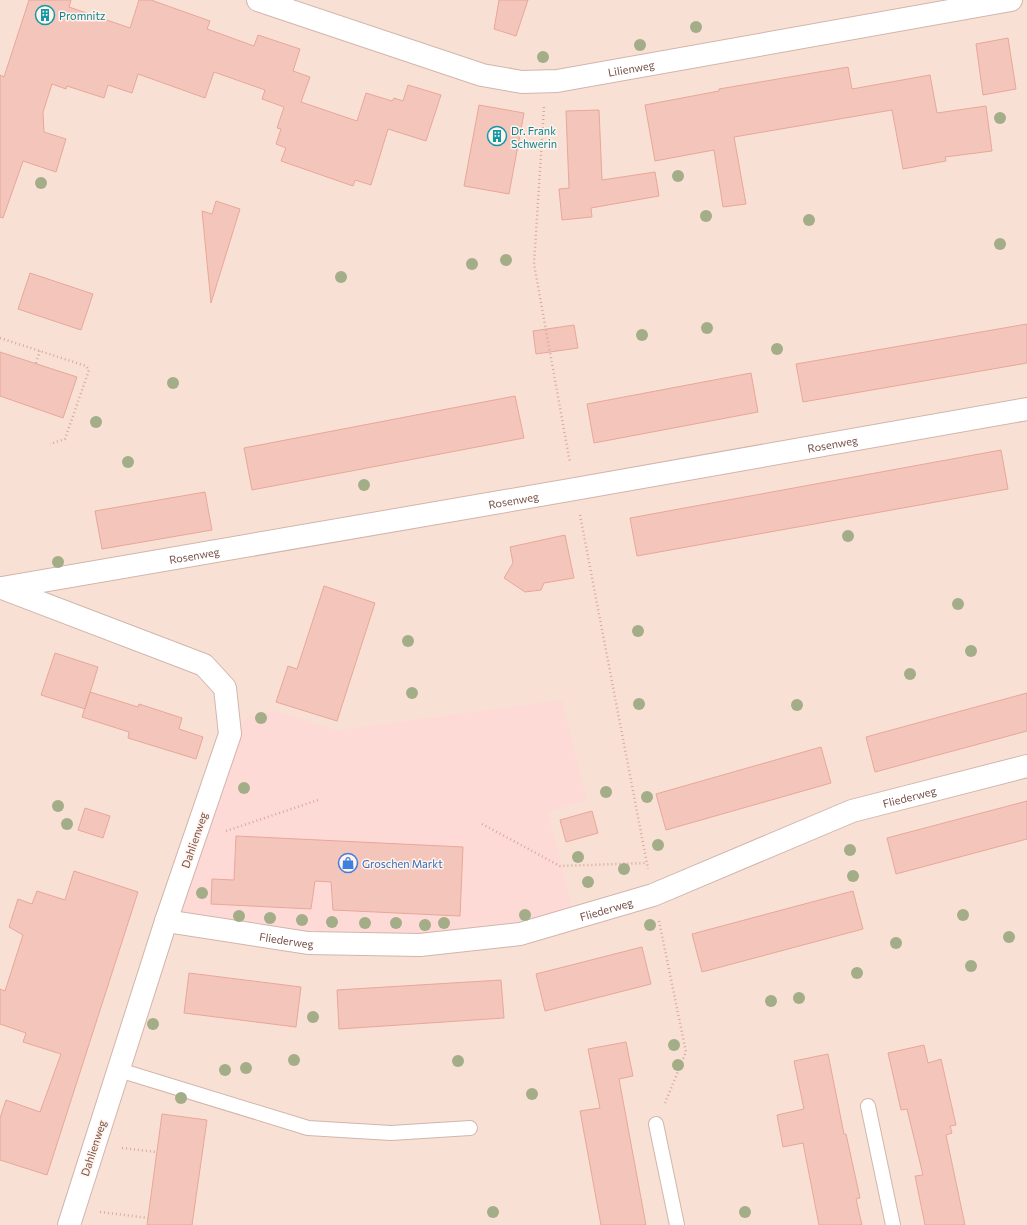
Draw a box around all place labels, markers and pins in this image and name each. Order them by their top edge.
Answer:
building icon: Promnitz [34,4,56,26]
place label: Promnitz [59,9,106,22]
place label: Dr. Frank Schwerin [511,124,557,150]
building icon: Dr. Frank Schwerin [486,125,508,147]
shop icon: Groschen Markt [337,852,359,874]
place label: Groschen Markt [362,857,443,870]

